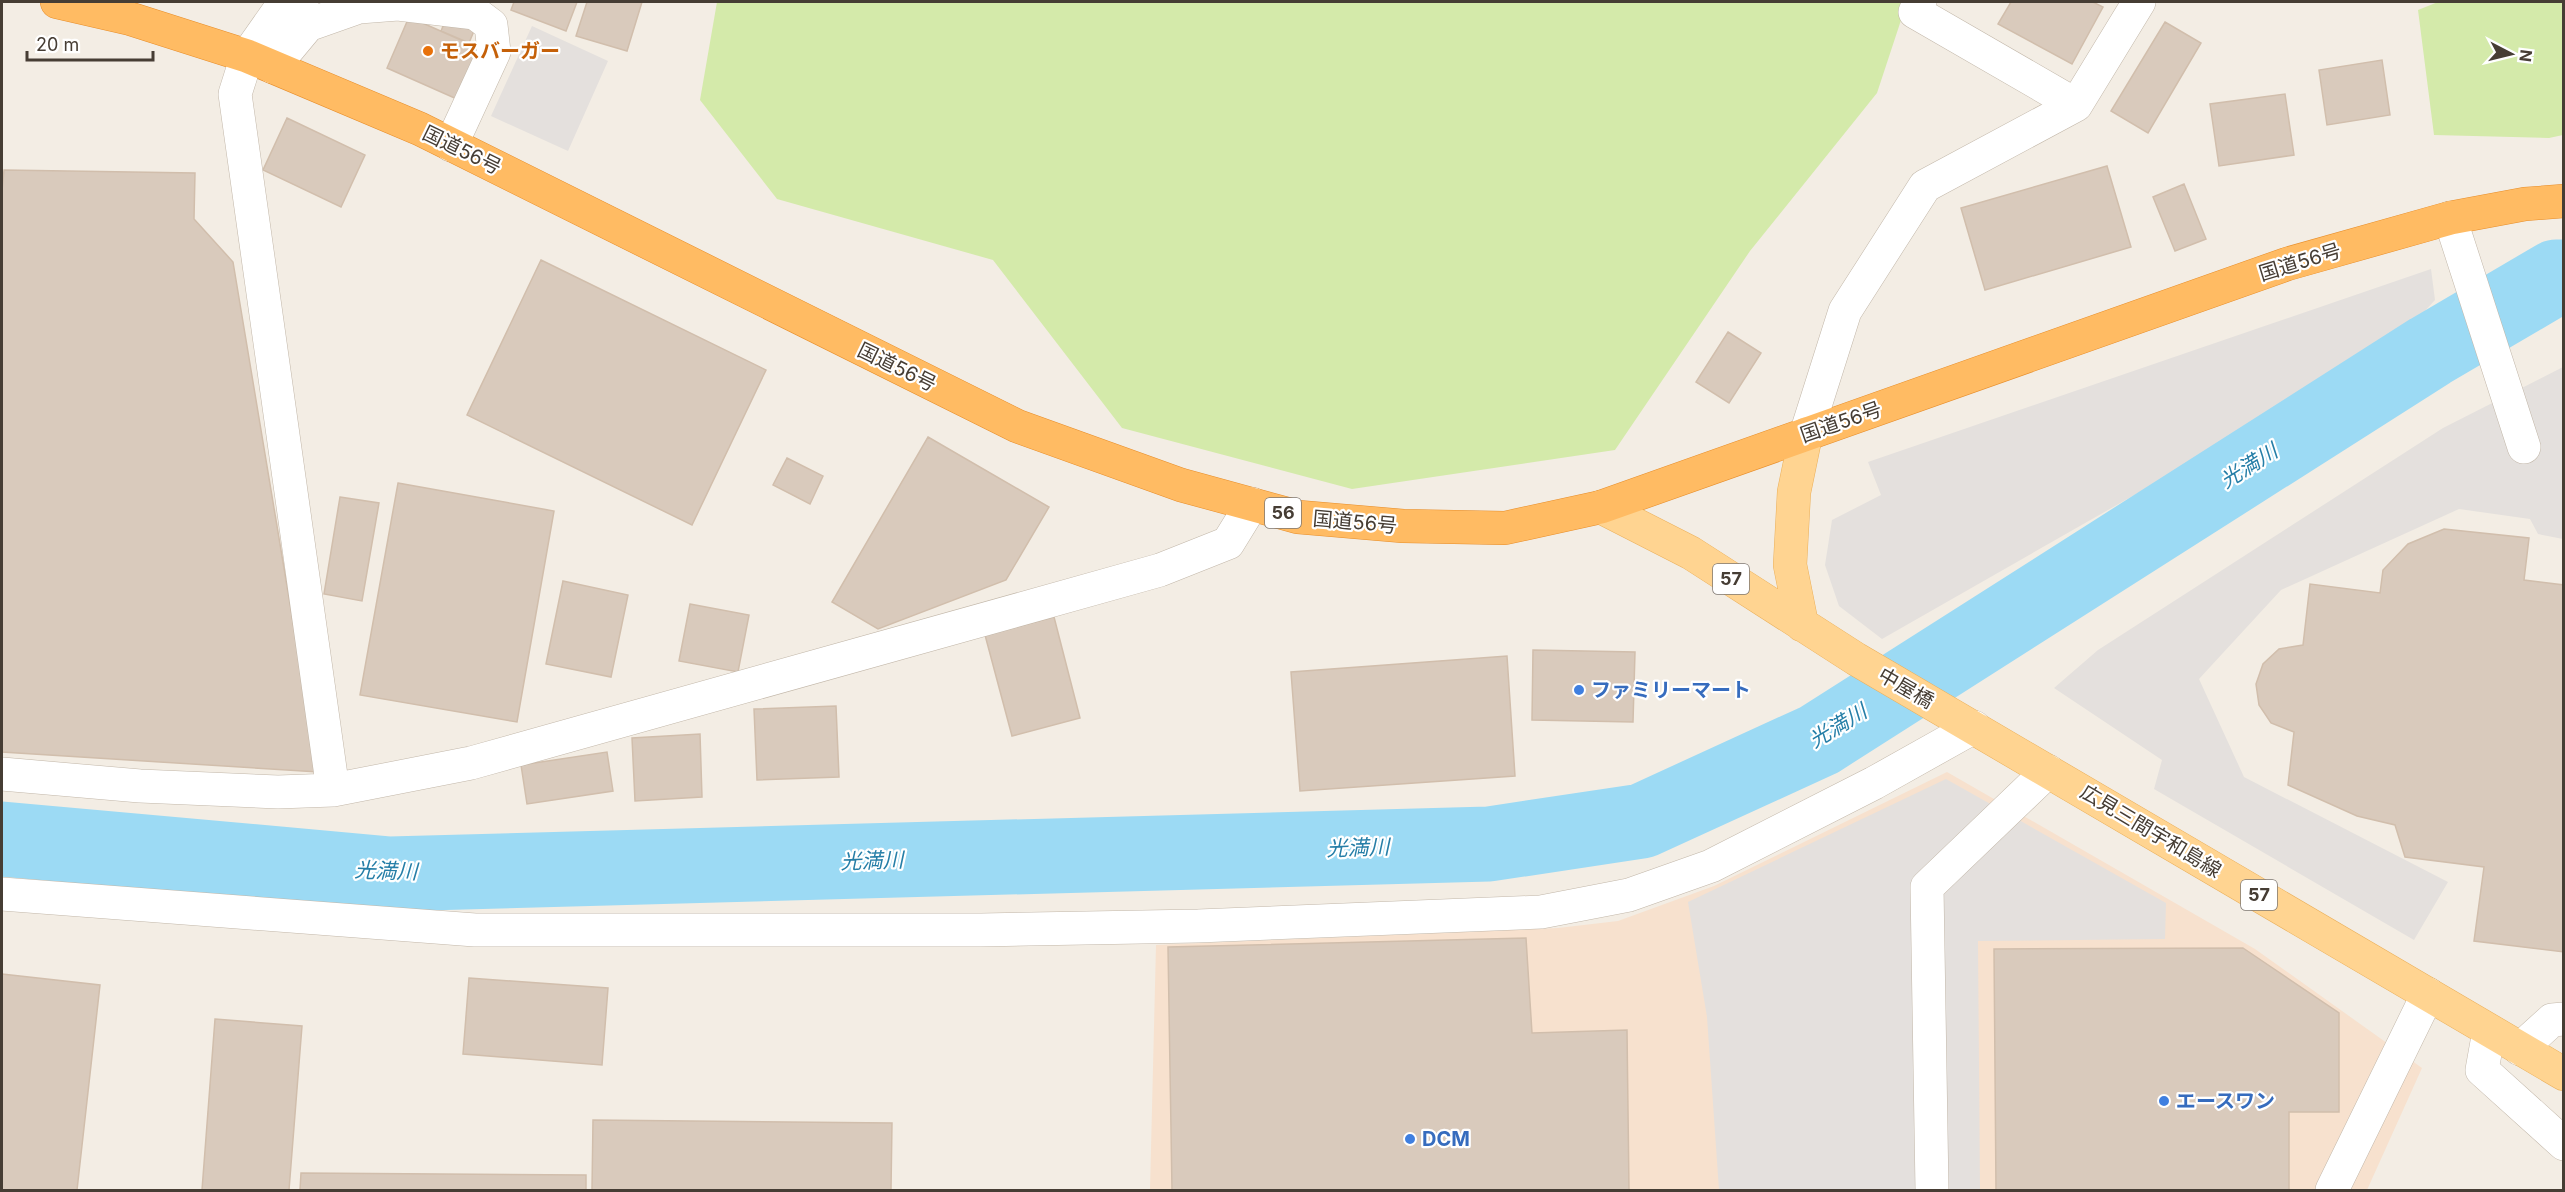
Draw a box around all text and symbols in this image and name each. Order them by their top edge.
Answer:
scale bar [27,24,153,62]
north arrow [2481,24,2541,84]
text: 20 m [36,34,79,55]
place label: モスバーガー [440,39,560,63]
marker: モスバーガー [421,44,435,58]
text: N [2515,49,2537,63]
street label: 国道56号 [419,121,505,179]
street label: 国道56号 [2256,238,2344,286]
street label: 国道56号 [854,338,940,396]
street label: 国道56号 [1797,397,1885,447]
water label: 光満川 [2215,437,2284,493]
road number: 56 [1265,498,1301,528]
street label: 国道56号 [1312,506,1398,538]
road number: 57 [1713,564,1749,594]
street label: 中屋橋 [1874,663,1938,713]
place label: ファミリーマート [1591,678,1751,702]
marker: ファミリーマート [1572,683,1586,697]
water label: 光満川 [1804,698,1873,753]
street label: 広見三間宇和島線 [2076,780,2226,882]
water label: 光満川 [1326,834,1392,861]
water label: 光満川 [840,847,906,874]
water label: 光満川 [354,857,420,884]
road number: 57 [2241,880,2277,910]
place label: エースワン [2176,1089,2275,1113]
marker: エースワン [2157,1094,2171,1108]
place label: DCM [1422,1127,1470,1151]
marker: DCM [1403,1132,1417,1146]

